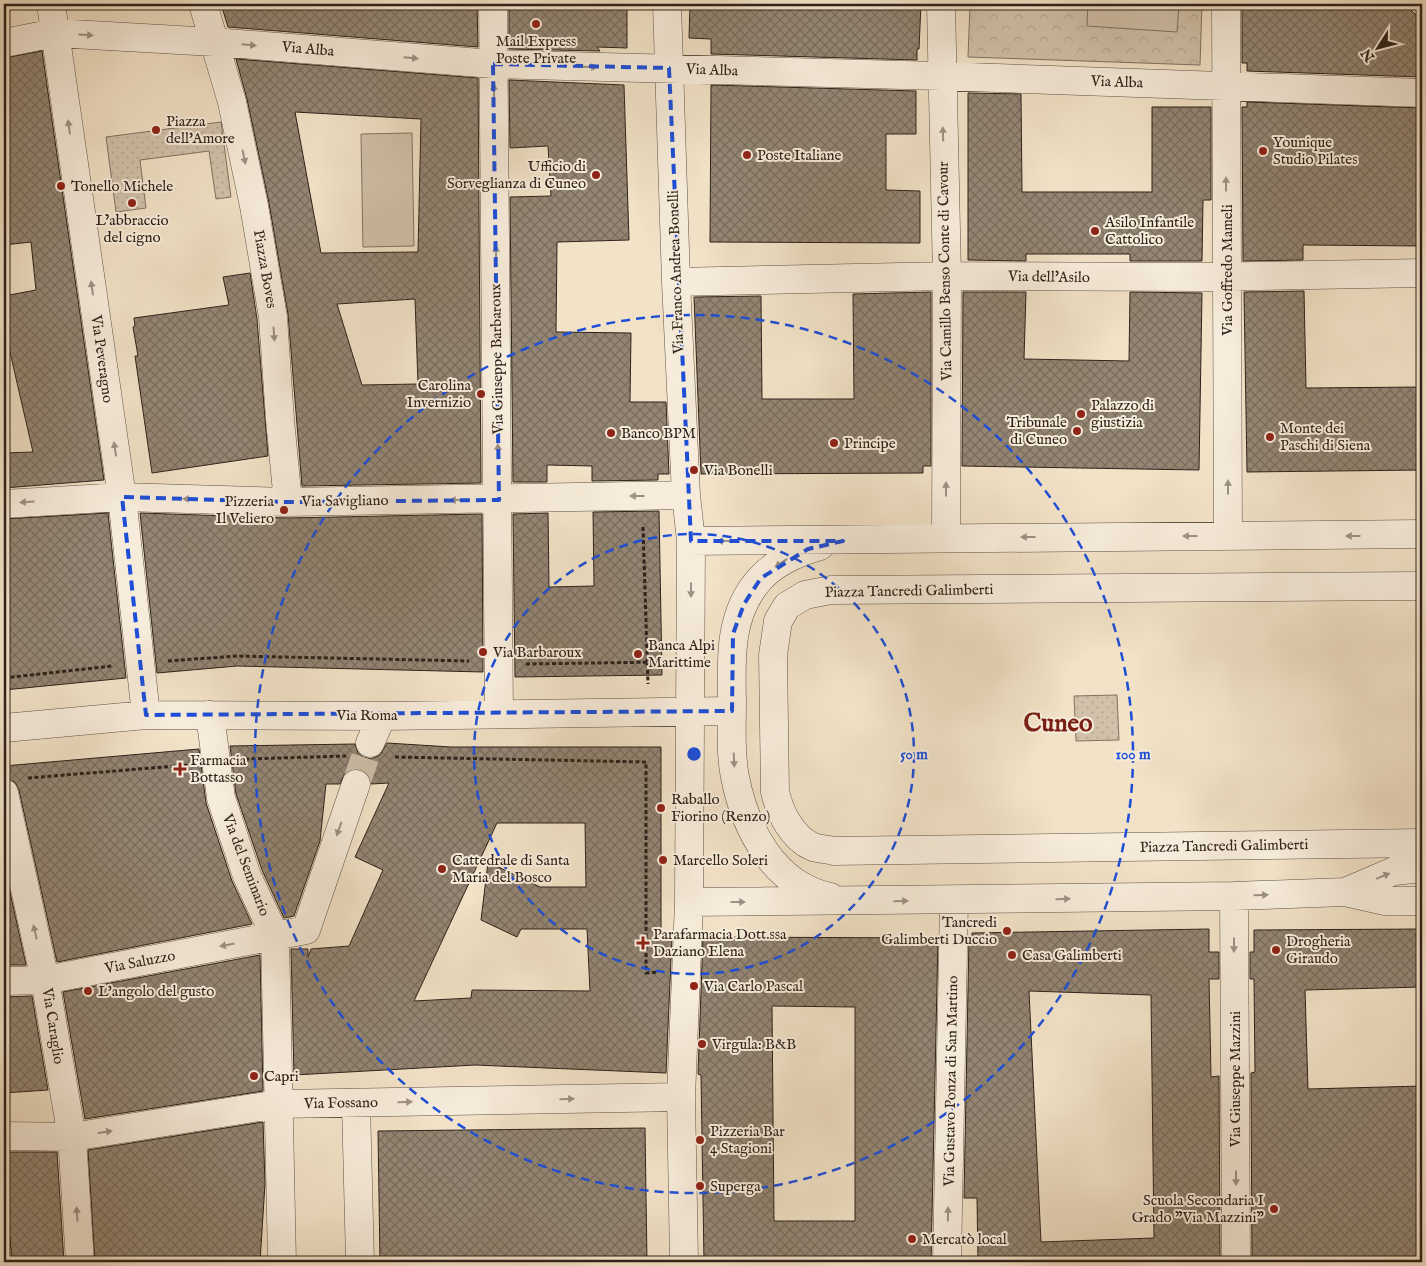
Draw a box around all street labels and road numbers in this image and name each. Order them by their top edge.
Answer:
street label: Via Alba [280,37,335,61]
street label: Via Alba [685,60,739,80]
street label: Via Alba [1090,72,1144,92]
street label: Via Camillo Benso Conte di Cavour [934,161,956,382]
street label: Via Franco Andrea Bonelli [664,190,688,355]
street label: Via Goffredo Mameli [1218,204,1237,337]
street label: Piazza Boves [249,228,281,310]
street label: Via dell'Asilo [1007,267,1090,287]
street label: Via Giuseppe Barbaroux [486,283,508,436]
street label: Via Peveragno [86,313,118,404]
street label: Via Savigliano [300,491,389,511]
street label: Piazza Tancredi Galimberti [824,580,994,602]
street label: Via Roma [335,706,398,725]
street label: Via del Seminario [217,810,274,919]
street label: Piazza Tancredi Galimberti [1139,835,1309,857]
street label: Via Saluzzo [102,946,177,978]
street label: Via Gustavo Ponza di San Martino [940,975,962,1188]
street label: Via Caraglio [37,985,68,1066]
street label: Via Giuseppe Mazzini [1226,1011,1245,1148]
street label: Via Fossano [303,1093,378,1113]

